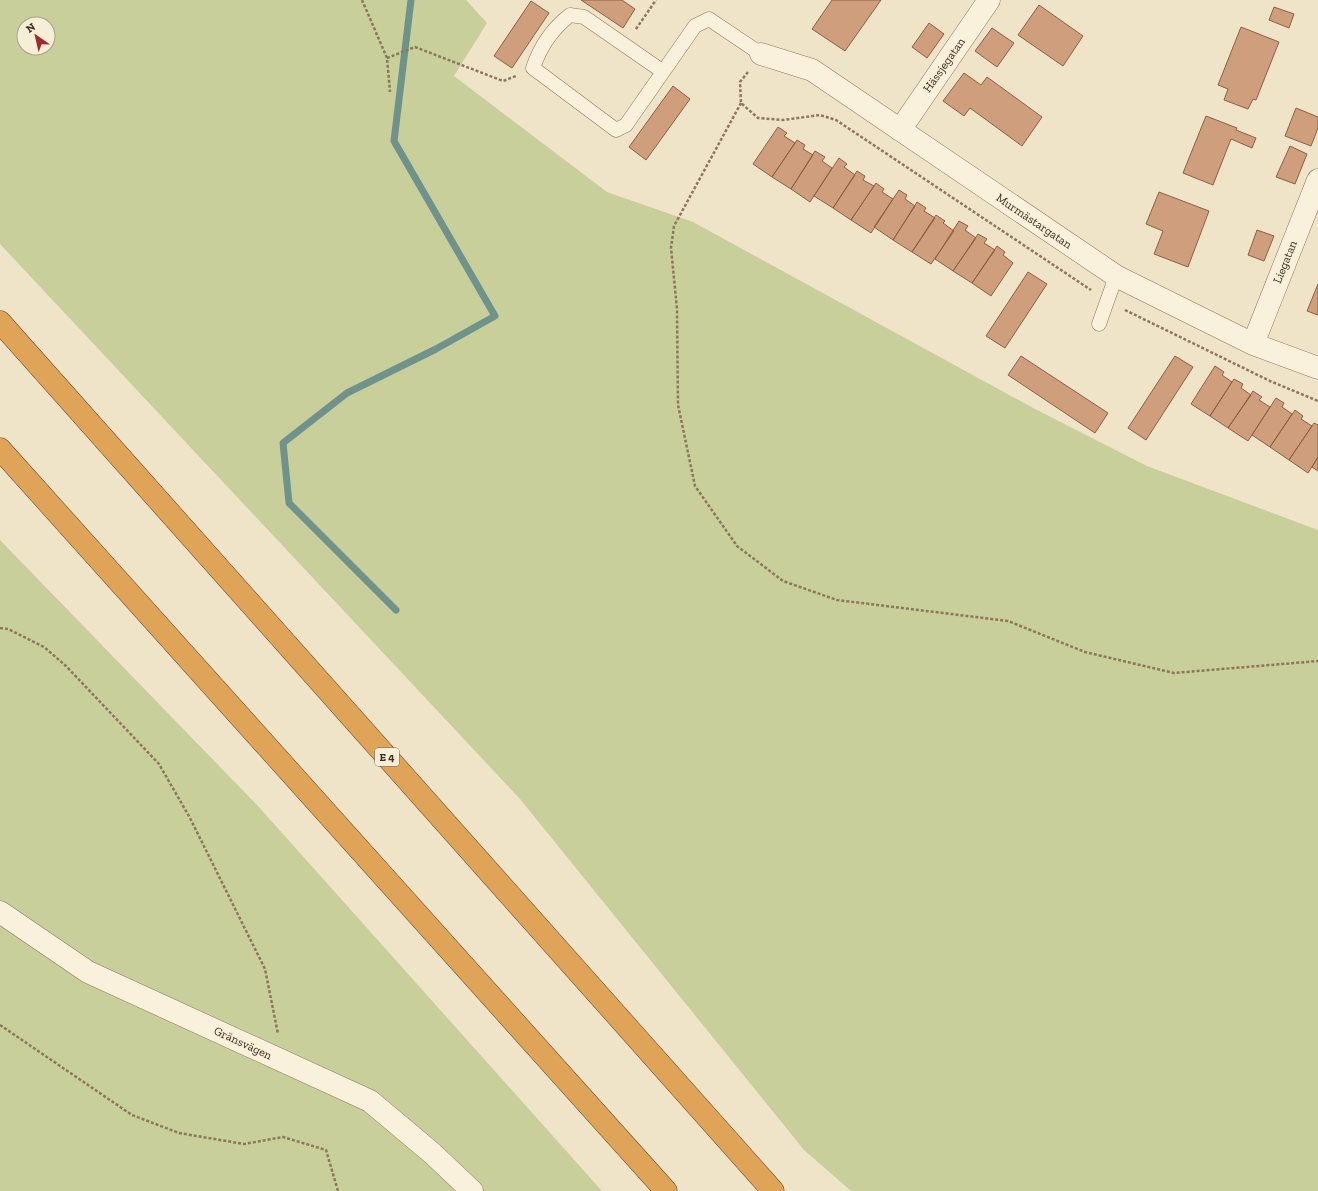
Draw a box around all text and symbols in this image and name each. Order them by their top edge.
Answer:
north arrow [16,16,56,56]
text: N [24,20,38,36]
street label: Hässjegatan [920,35,969,96]
street label: Murmästargatan [993,191,1075,252]
street label: Liegatan [1270,238,1300,286]
road number: E 4 [375,748,399,766]
street label: Gränsvägen [212,1023,274,1063]

